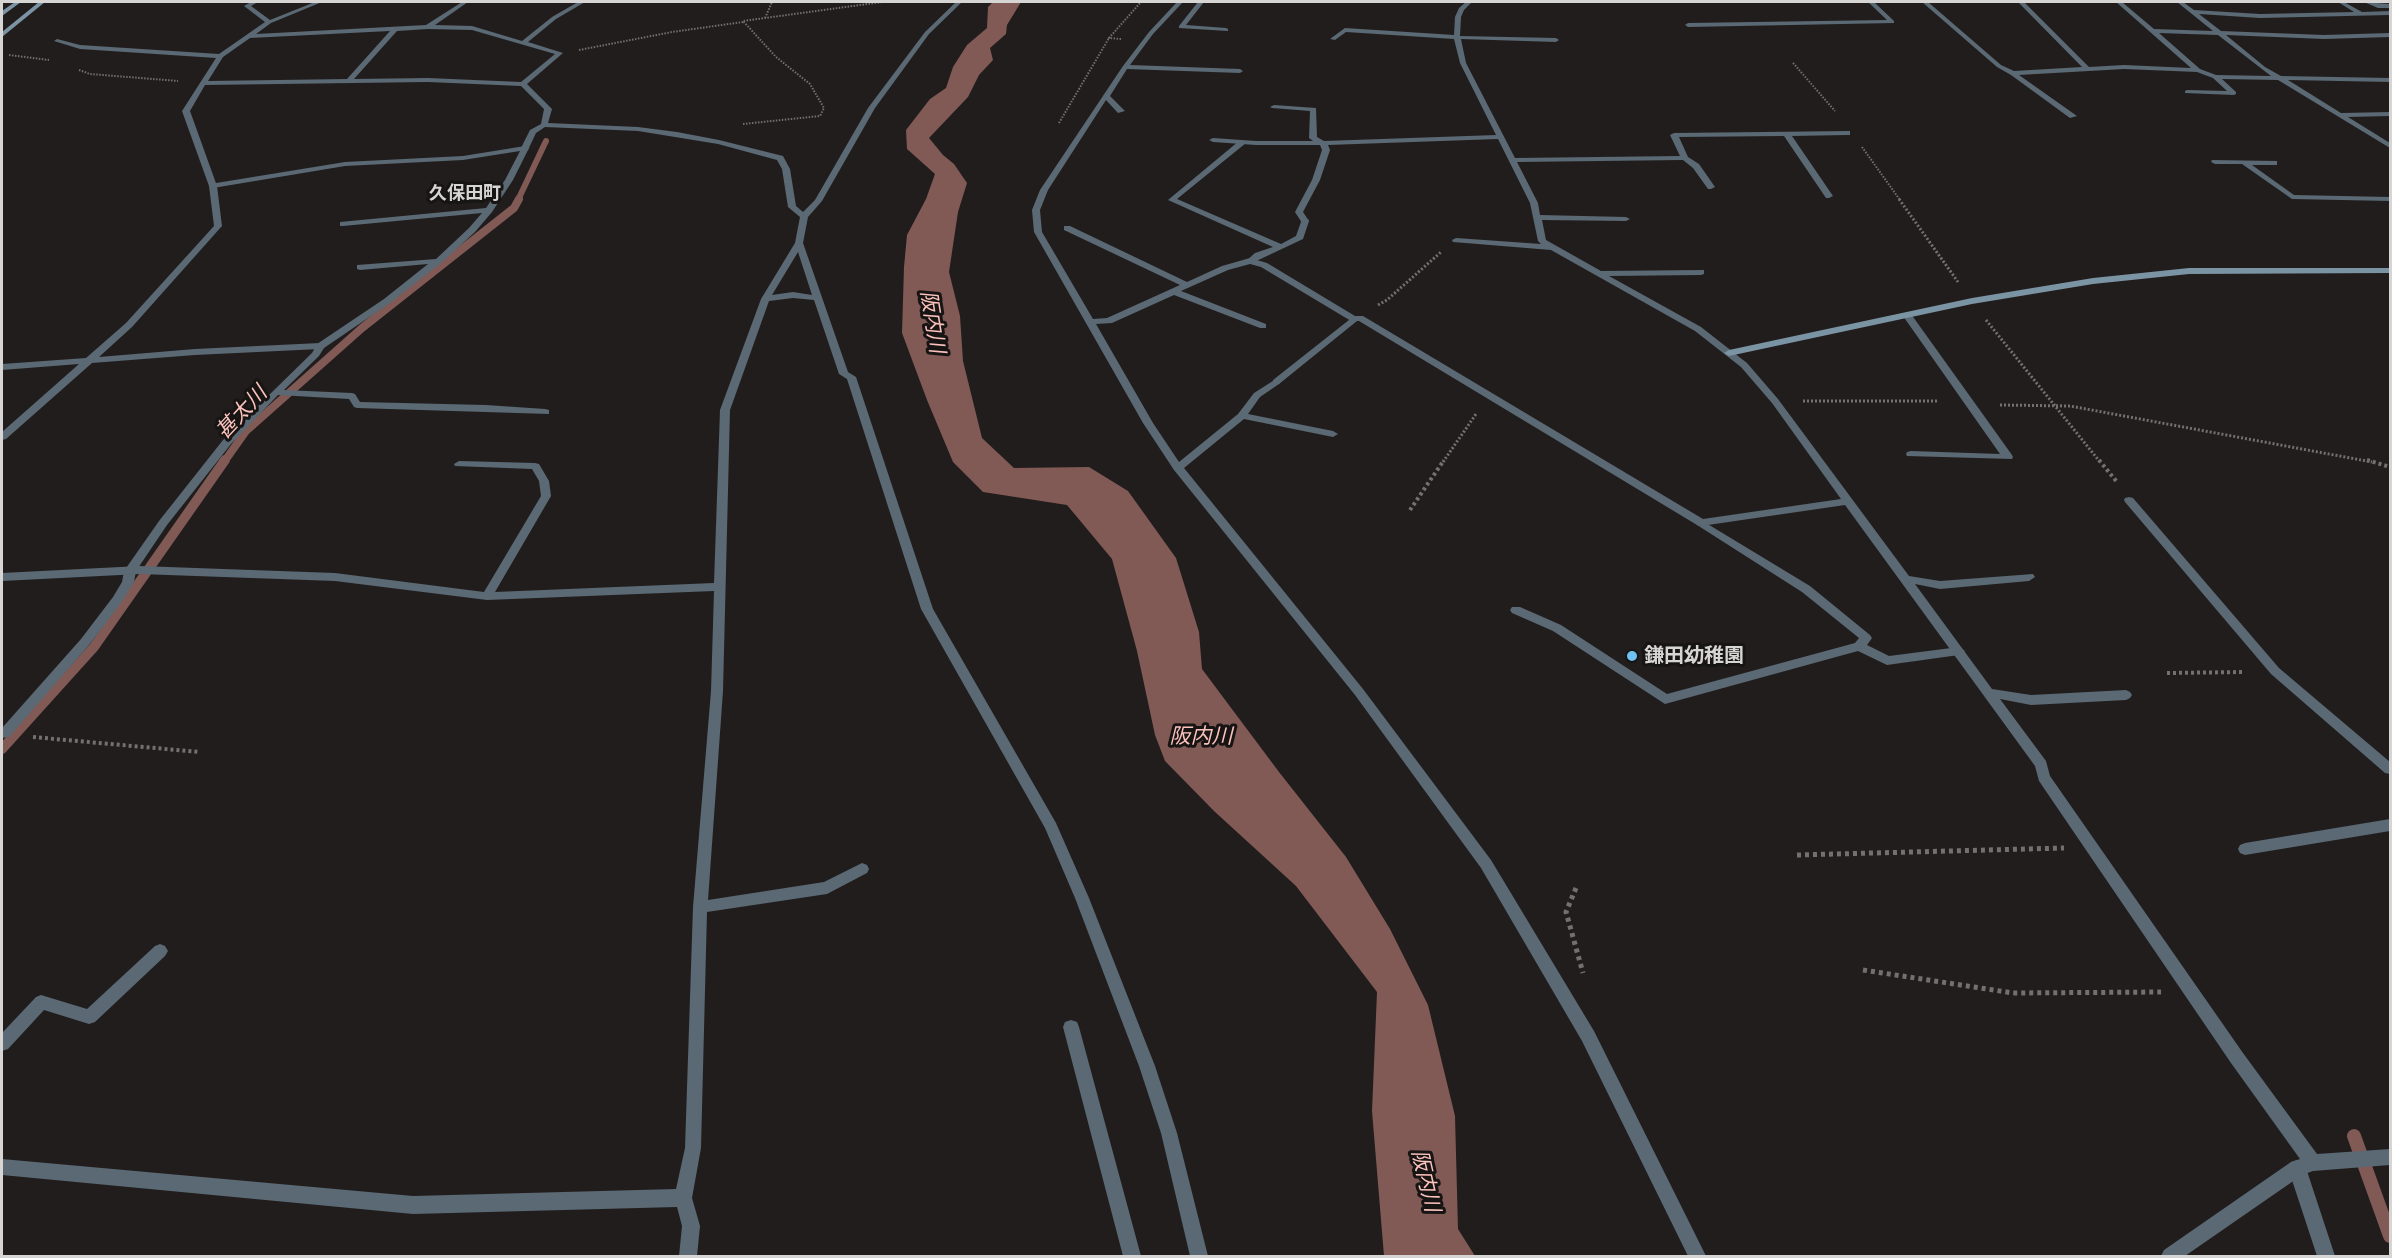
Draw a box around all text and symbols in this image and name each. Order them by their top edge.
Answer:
district label: 久保田町 [429,183,501,205]
water label: 阪内川 [915,289,949,355]
water label: 甚太川 [211,381,273,445]
place label: 鎌田幼稚園 [1644,644,1744,668]
marker: 鎌田幼稚園 [1625,649,1639,663]
water label: 阪内川 [1170,724,1232,750]
water label: 阪内川 [1406,1147,1444,1215]

